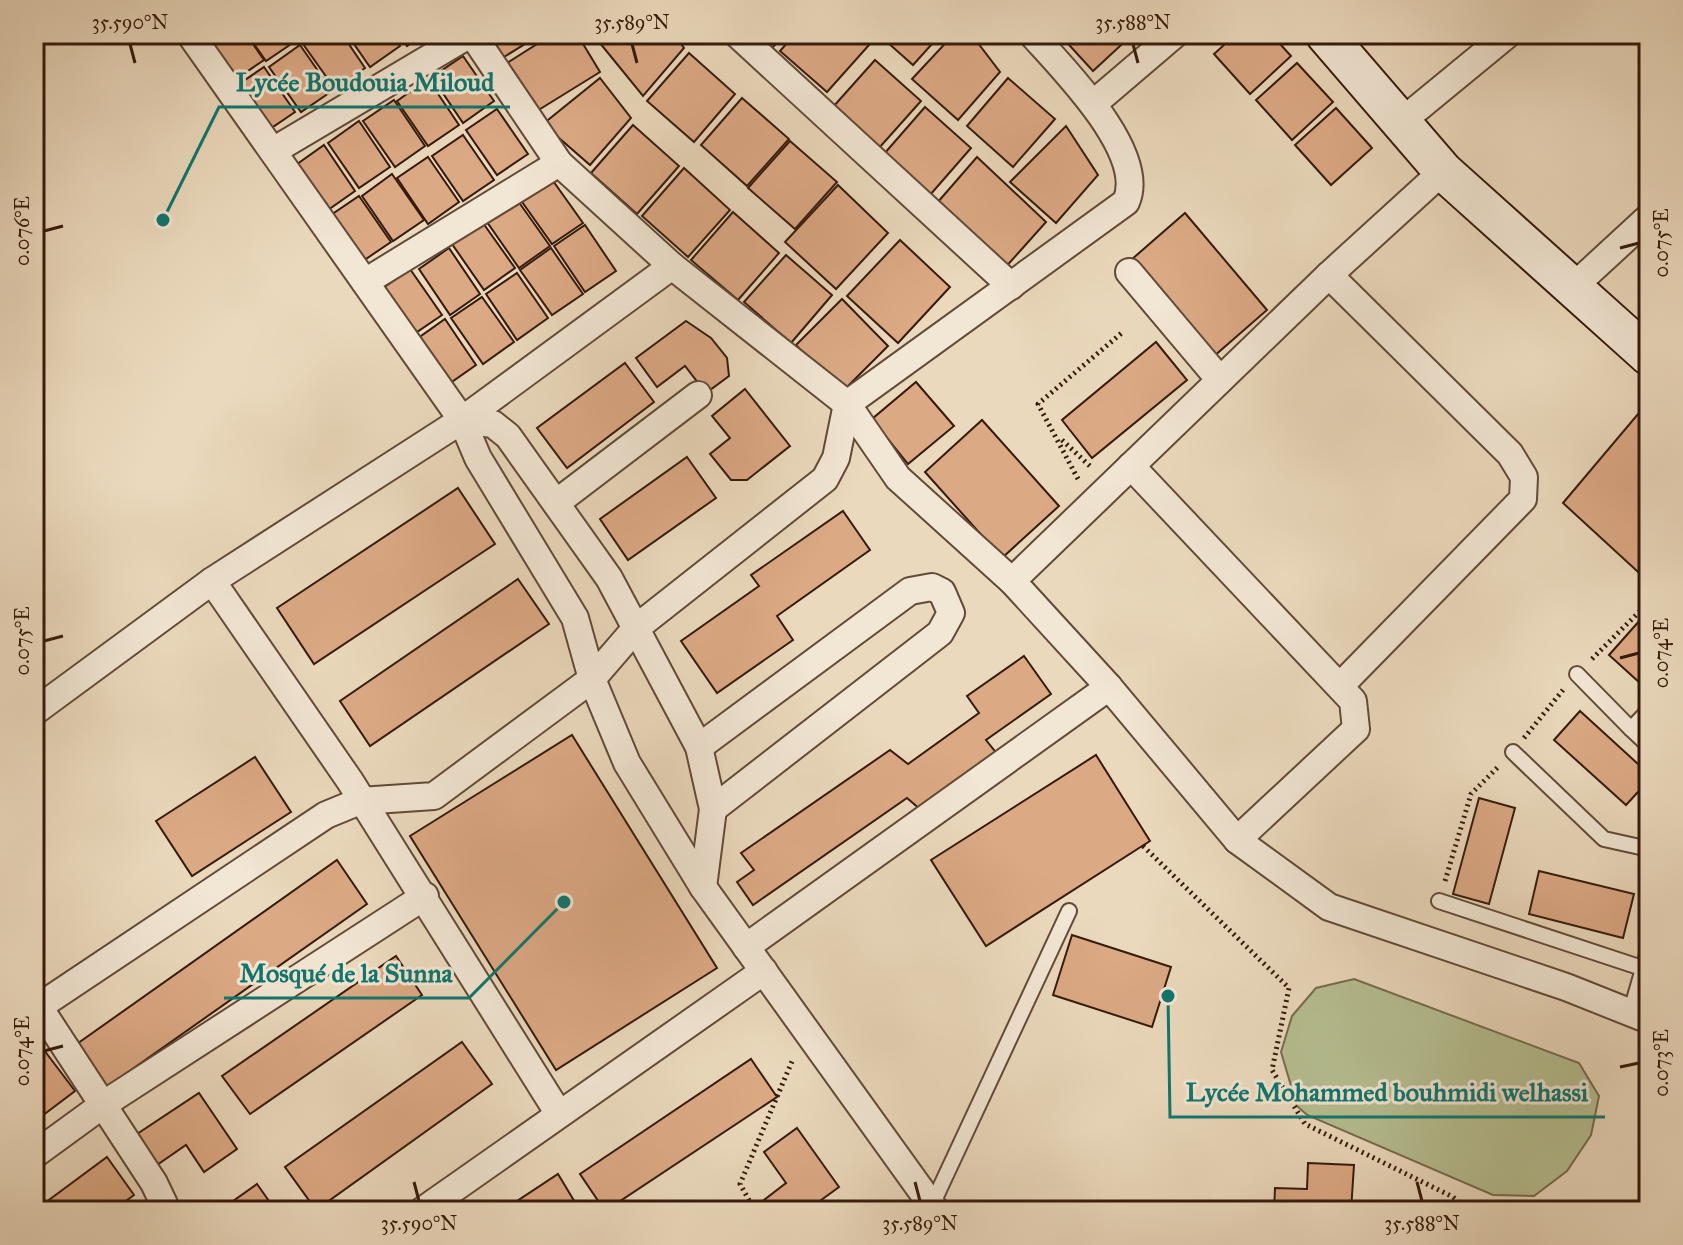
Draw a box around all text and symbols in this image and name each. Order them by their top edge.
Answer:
text: 35.590°N [92,10,168,34]
text: 35.589°N [594,10,670,34]
text: 35.588°N [1095,10,1171,34]
callout: Lycée Boudouia Miloud [219,57,510,107]
text: Lycée Boudouia Miloud [236,66,495,98]
text: 0.076°E [10,196,34,266]
text: 0.075°E [1649,209,1673,277]
text: 0.075°E [10,607,34,675]
text: 0.074°E [1649,618,1673,688]
callout: Mosqué de la Sunna [224,948,469,998]
text: Mosqué de la Sunna [239,957,454,989]
text: 0.074°E [10,1016,34,1086]
text: 0.073°E [1649,1029,1673,1097]
callout: Lycée Mohammed bouhmidi welhassi [1170,1067,1605,1117]
text: Lycée Mohammed bouhmidi welhassi [1186,1076,1589,1108]
text: 35.590°N [381,1211,457,1235]
text: 35.589°N [882,1211,958,1235]
text: 35.588°N [1384,1211,1460,1235]

